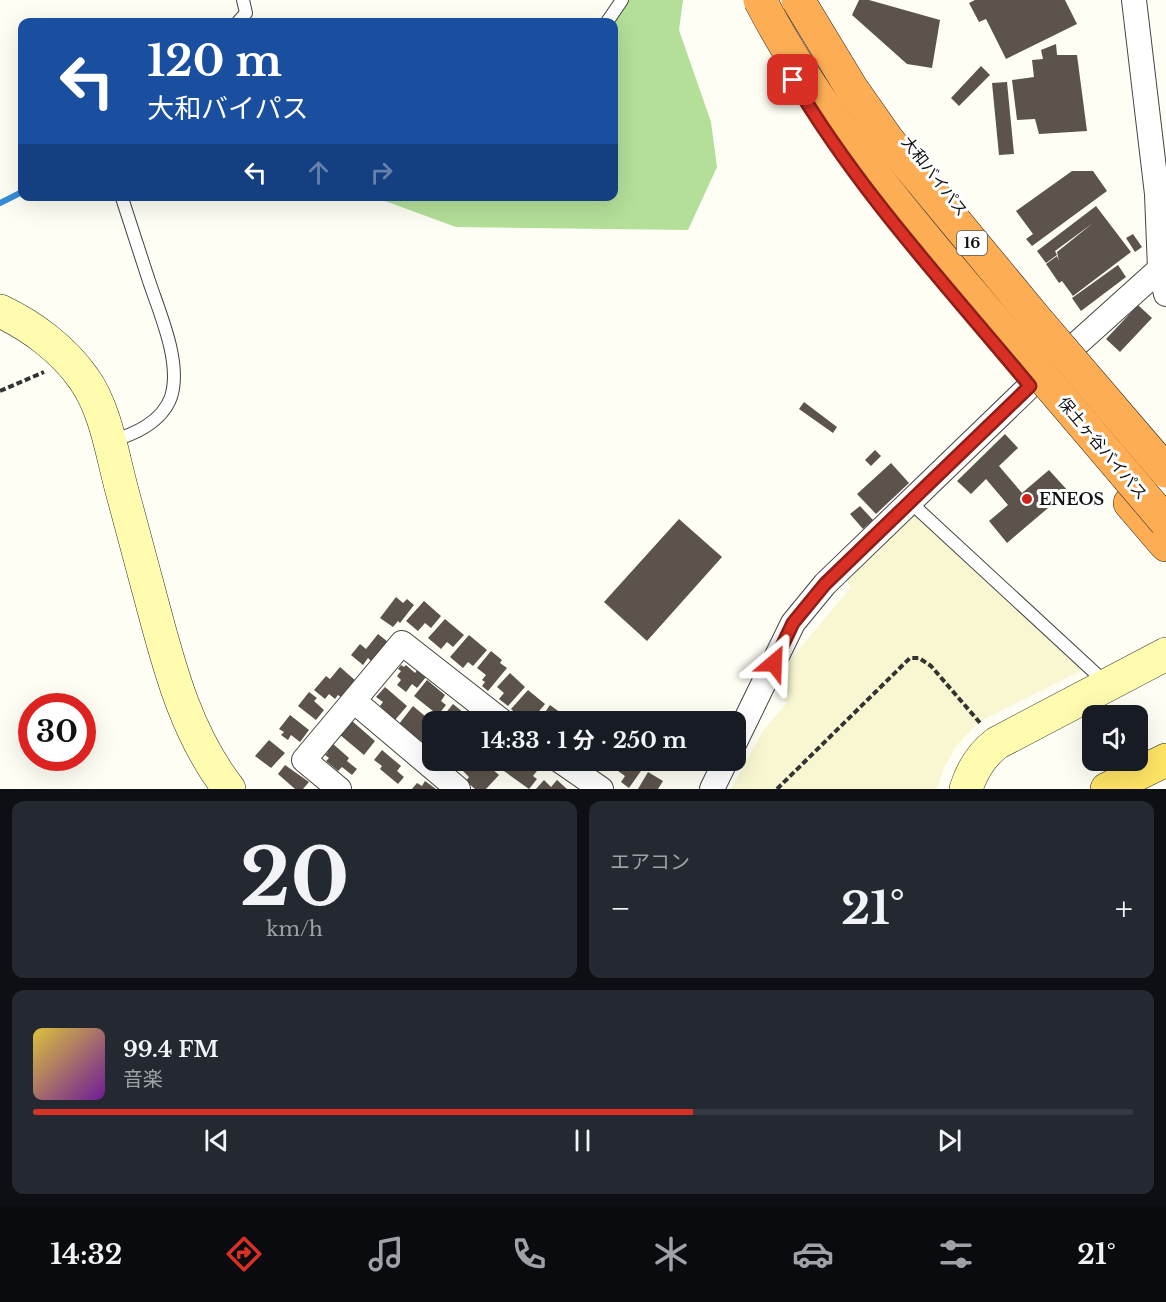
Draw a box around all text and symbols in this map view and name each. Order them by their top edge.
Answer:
text: 120 m [147,35,282,87]
icon: left [48,42,126,120]
pin [767,54,818,105]
icon: arrive [776,63,809,96]
text: 大和バイパス [147,92,308,125]
street label: 大和バイパス [898,132,972,220]
icon: left [239,156,272,189]
icon: ahead [302,156,335,189]
icon: right [365,156,398,189]
road number: 16 [957,231,987,255]
street label: 保土ヶ谷バイパス [1054,393,1152,503]
place label: ENEOS [1039,489,1104,509]
marker: ENEOS [1020,492,1034,506]
position arrow [742,631,806,695]
speed limit sign: 30 [18,693,96,771]
map controls [1082,705,1148,771]
button: sound [1082,705,1148,771]
text: 14:33 · 1 分 · 250 m [481,727,687,754]
text: 20 [240,829,349,926]
text: エアコン [610,850,690,874]
text: 21° [841,880,905,936]
text: − [610,888,631,929]
text: + [1115,888,1133,929]
text: km/h [266,917,323,941]
text: 99.4 FM [123,1036,219,1063]
text: 音楽 [123,1067,163,1091]
icon: previous [200,1124,233,1157]
icon: pause [566,1124,599,1157]
icon: next [933,1124,966,1157]
icon: directions [223,1233,265,1275]
icon: music [365,1233,407,1275]
icon: phone [508,1233,550,1275]
icon: climate [650,1233,692,1275]
icon: car [792,1233,834,1275]
icon: filters [935,1233,977,1275]
text: 14:32 [50,1238,122,1271]
text: 21° [1077,1238,1116,1271]

